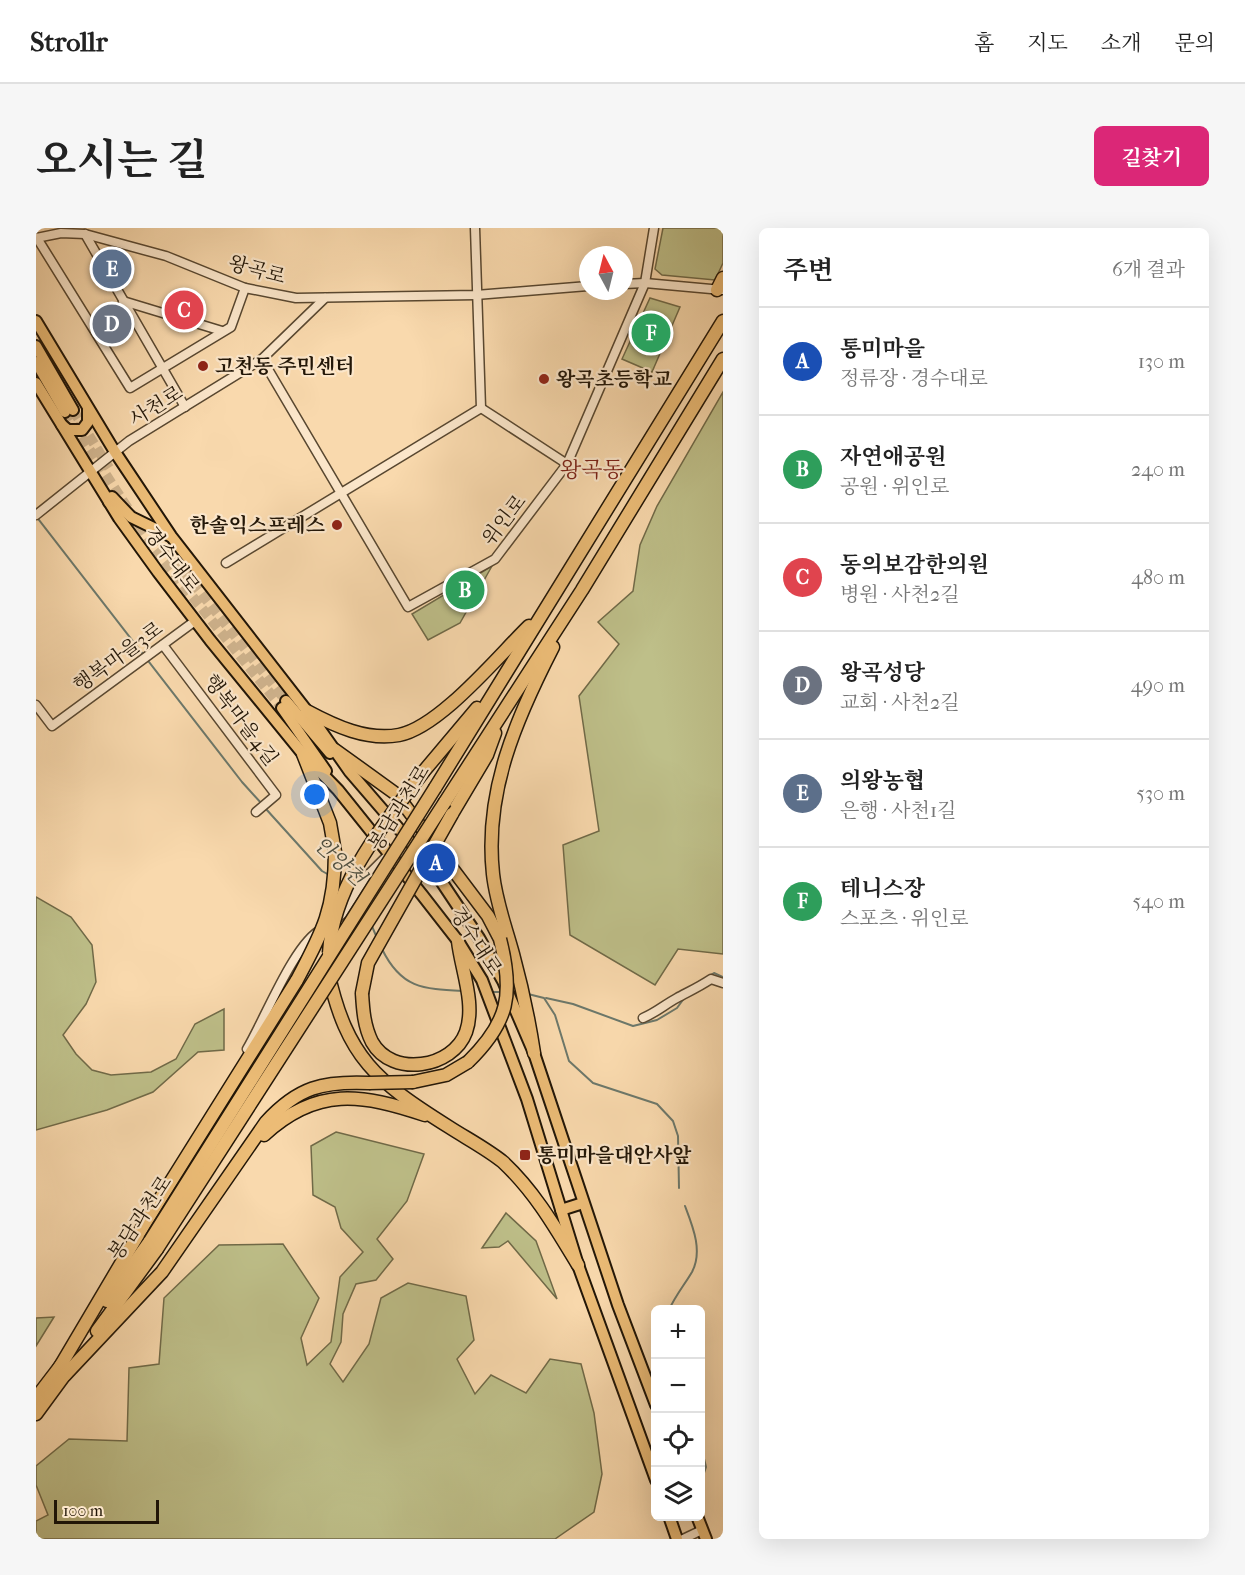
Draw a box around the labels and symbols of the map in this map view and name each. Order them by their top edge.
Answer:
pin: E [92,246,132,291]
north arrow [579,246,633,300]
street label: 왕곡로 [226,251,288,289]
pin: C [164,288,204,332]
pin: D [92,302,132,346]
pin: F [632,310,670,356]
place label: 고천동 주민센터 [215,355,355,378]
marker: 고천동 주민센터 [196,359,210,373]
place label: 왕곡초등학교 [556,368,673,391]
marker: 왕곡초등학교 [537,372,551,386]
street label: 사천로 [125,381,187,431]
district label: 왕곡동 [560,457,624,483]
street label: 위인로 [477,490,531,550]
place label: 한솔익스프레스 [190,514,325,537]
marker: 한솔익스프레스 [330,518,344,532]
street label: 경수대로 [140,522,204,598]
pin: B [446,568,484,613]
street label: 행복마을3로 [69,617,167,697]
street label: 행복마을4길 [199,670,283,770]
street label: 봉담과천로 [364,761,434,855]
your location [300,780,329,809]
water label: 안양천 [309,832,372,891]
pin: A [416,840,456,886]
street label: 경수대로 [445,902,507,980]
place label: 통미마을대안사앞 [537,1144,692,1167]
marker: 통미마을대안사앞 [518,1148,532,1162]
street label: 봉담과천로 [103,1172,177,1264]
scale bar [54,1497,159,1524]

